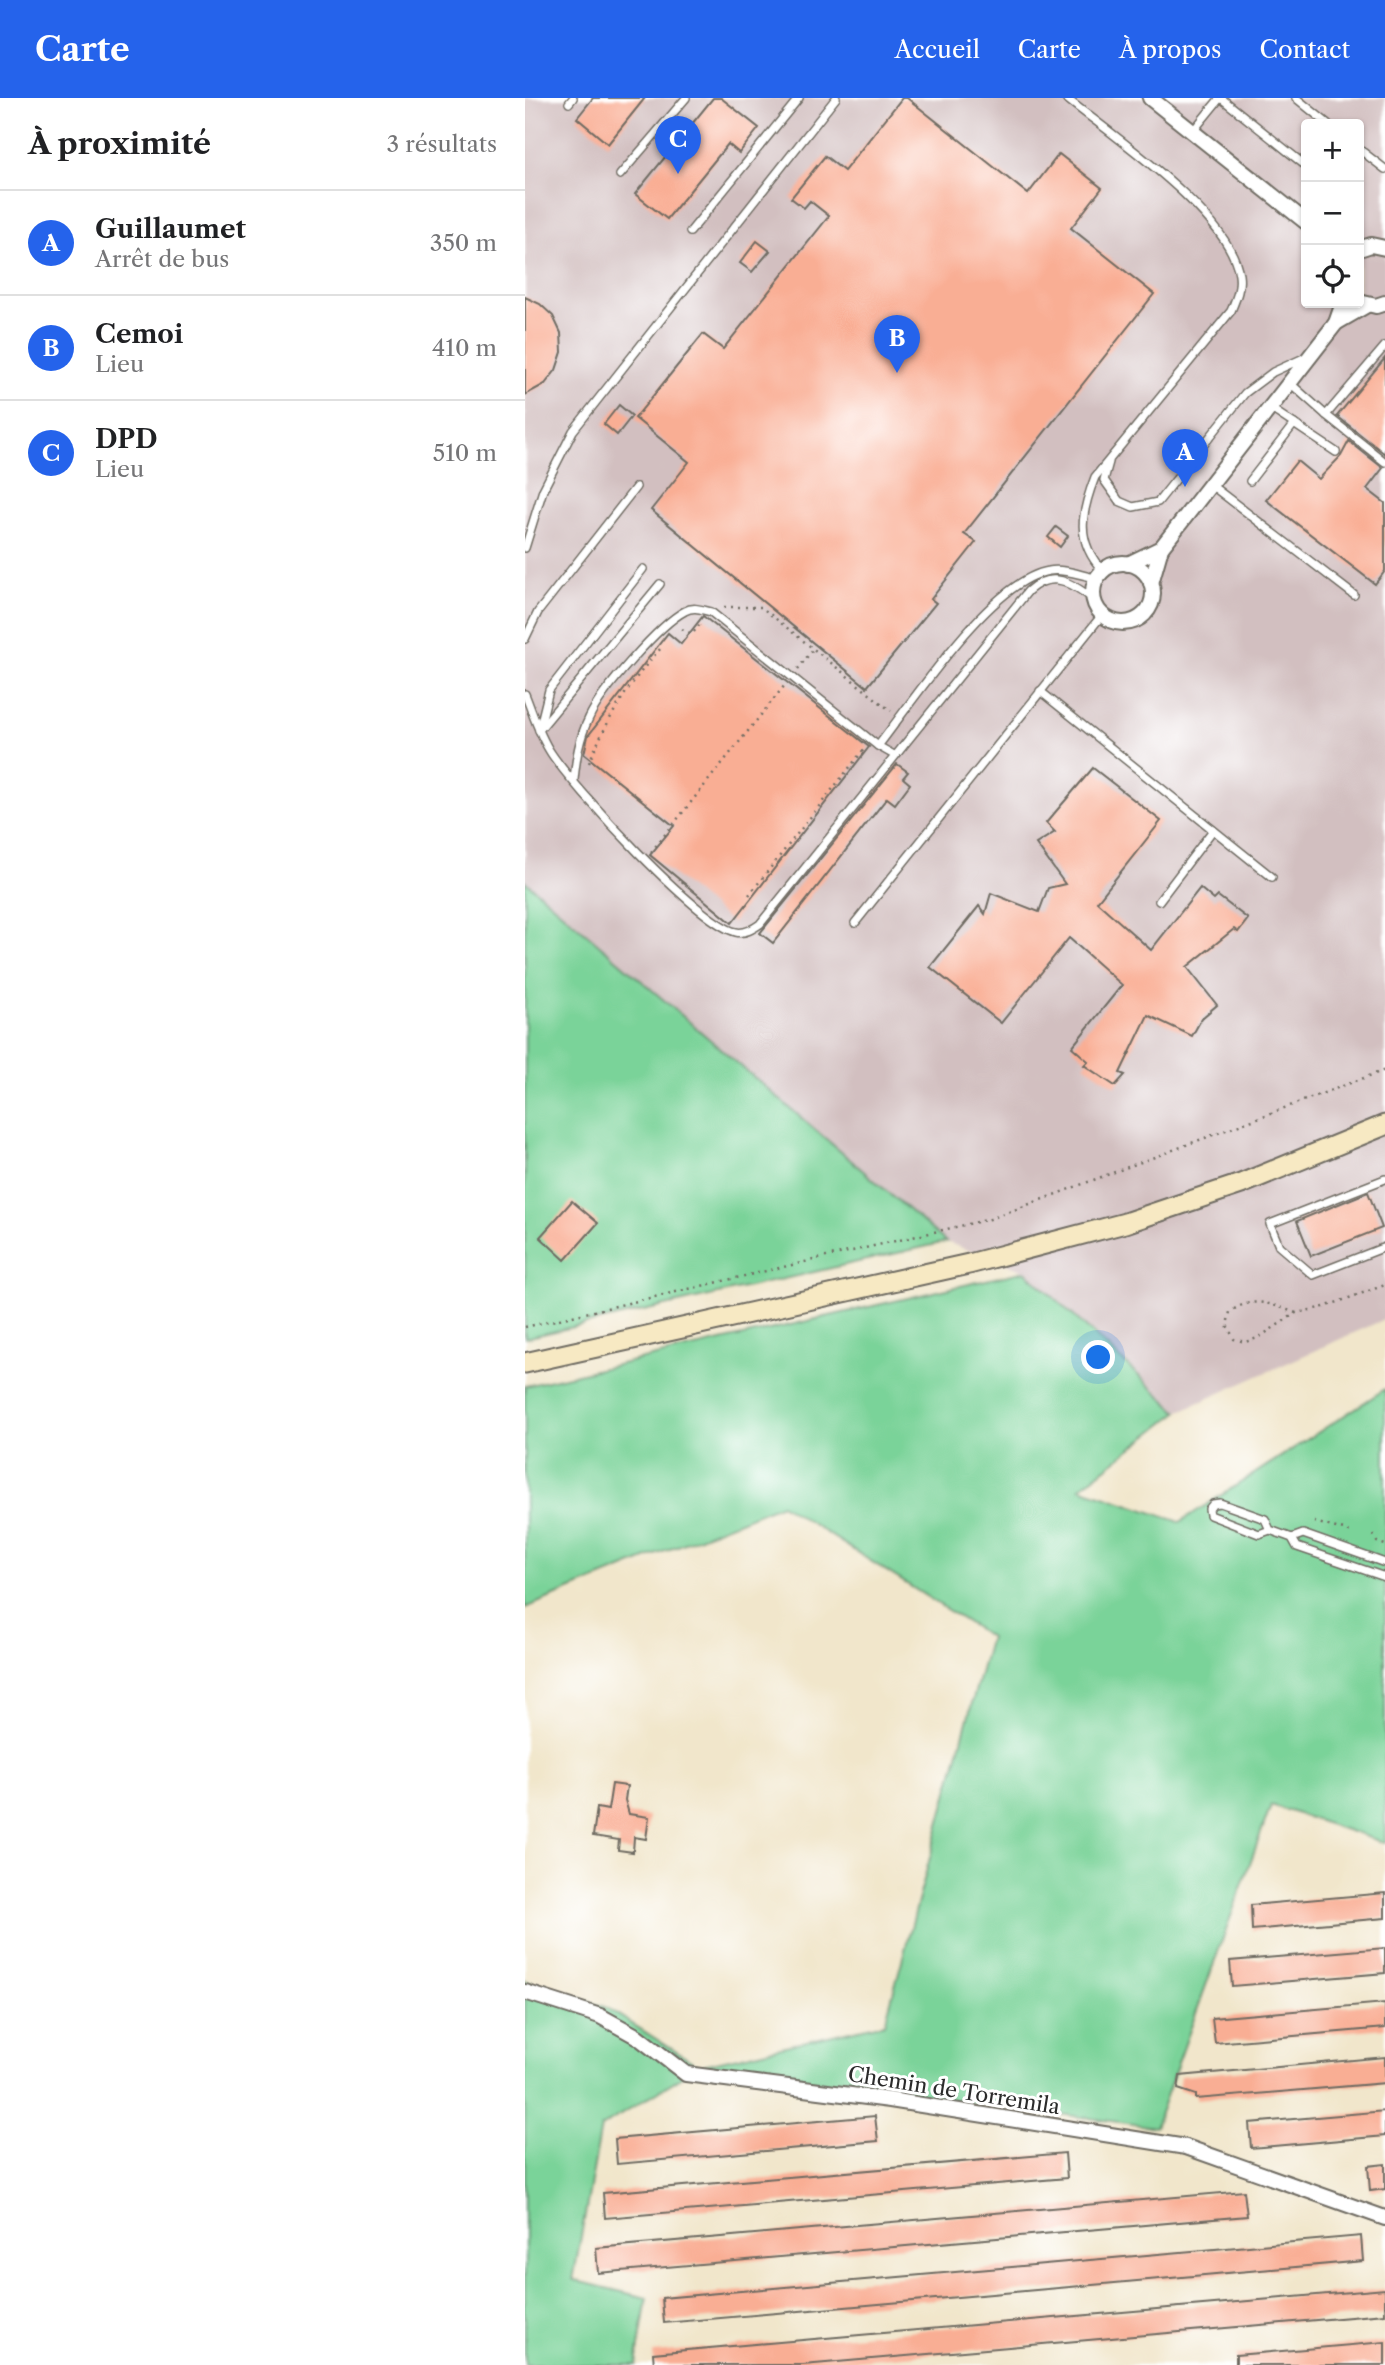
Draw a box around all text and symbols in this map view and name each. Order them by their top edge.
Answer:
text: Carte [35,29,130,70]
text: Accueil [895,35,980,64]
text: Carte [1018,35,1081,64]
text: À propos [1119,35,1222,64]
text: Contact [1260,35,1350,64]
pin: C [655,116,701,174]
map controls [1301,119,1364,308]
button: + [1301,119,1364,182]
text: À proximité [28,125,211,162]
text: 3 résultats [387,130,497,158]
button: − [1301,182,1364,245]
text: Guillaumet [95,213,246,245]
text: A [42,229,60,257]
text: 350 m [430,229,497,257]
text: Arrêt de bus [95,245,229,273]
button: locate [1301,245,1364,308]
pin: B [874,315,920,373]
text: Cemoi [95,318,183,350]
text: B [42,334,60,362]
text: 410 m [432,334,497,362]
text: Lieu [95,350,144,378]
text: DPD [95,423,158,455]
pin: A [1162,429,1208,487]
text: C [42,439,60,467]
text: 510 m [433,439,497,467]
text: Lieu [95,455,144,483]
your location [1081,1340,1115,1374]
street label: Chemin de Torremila [846,2061,1063,2119]

